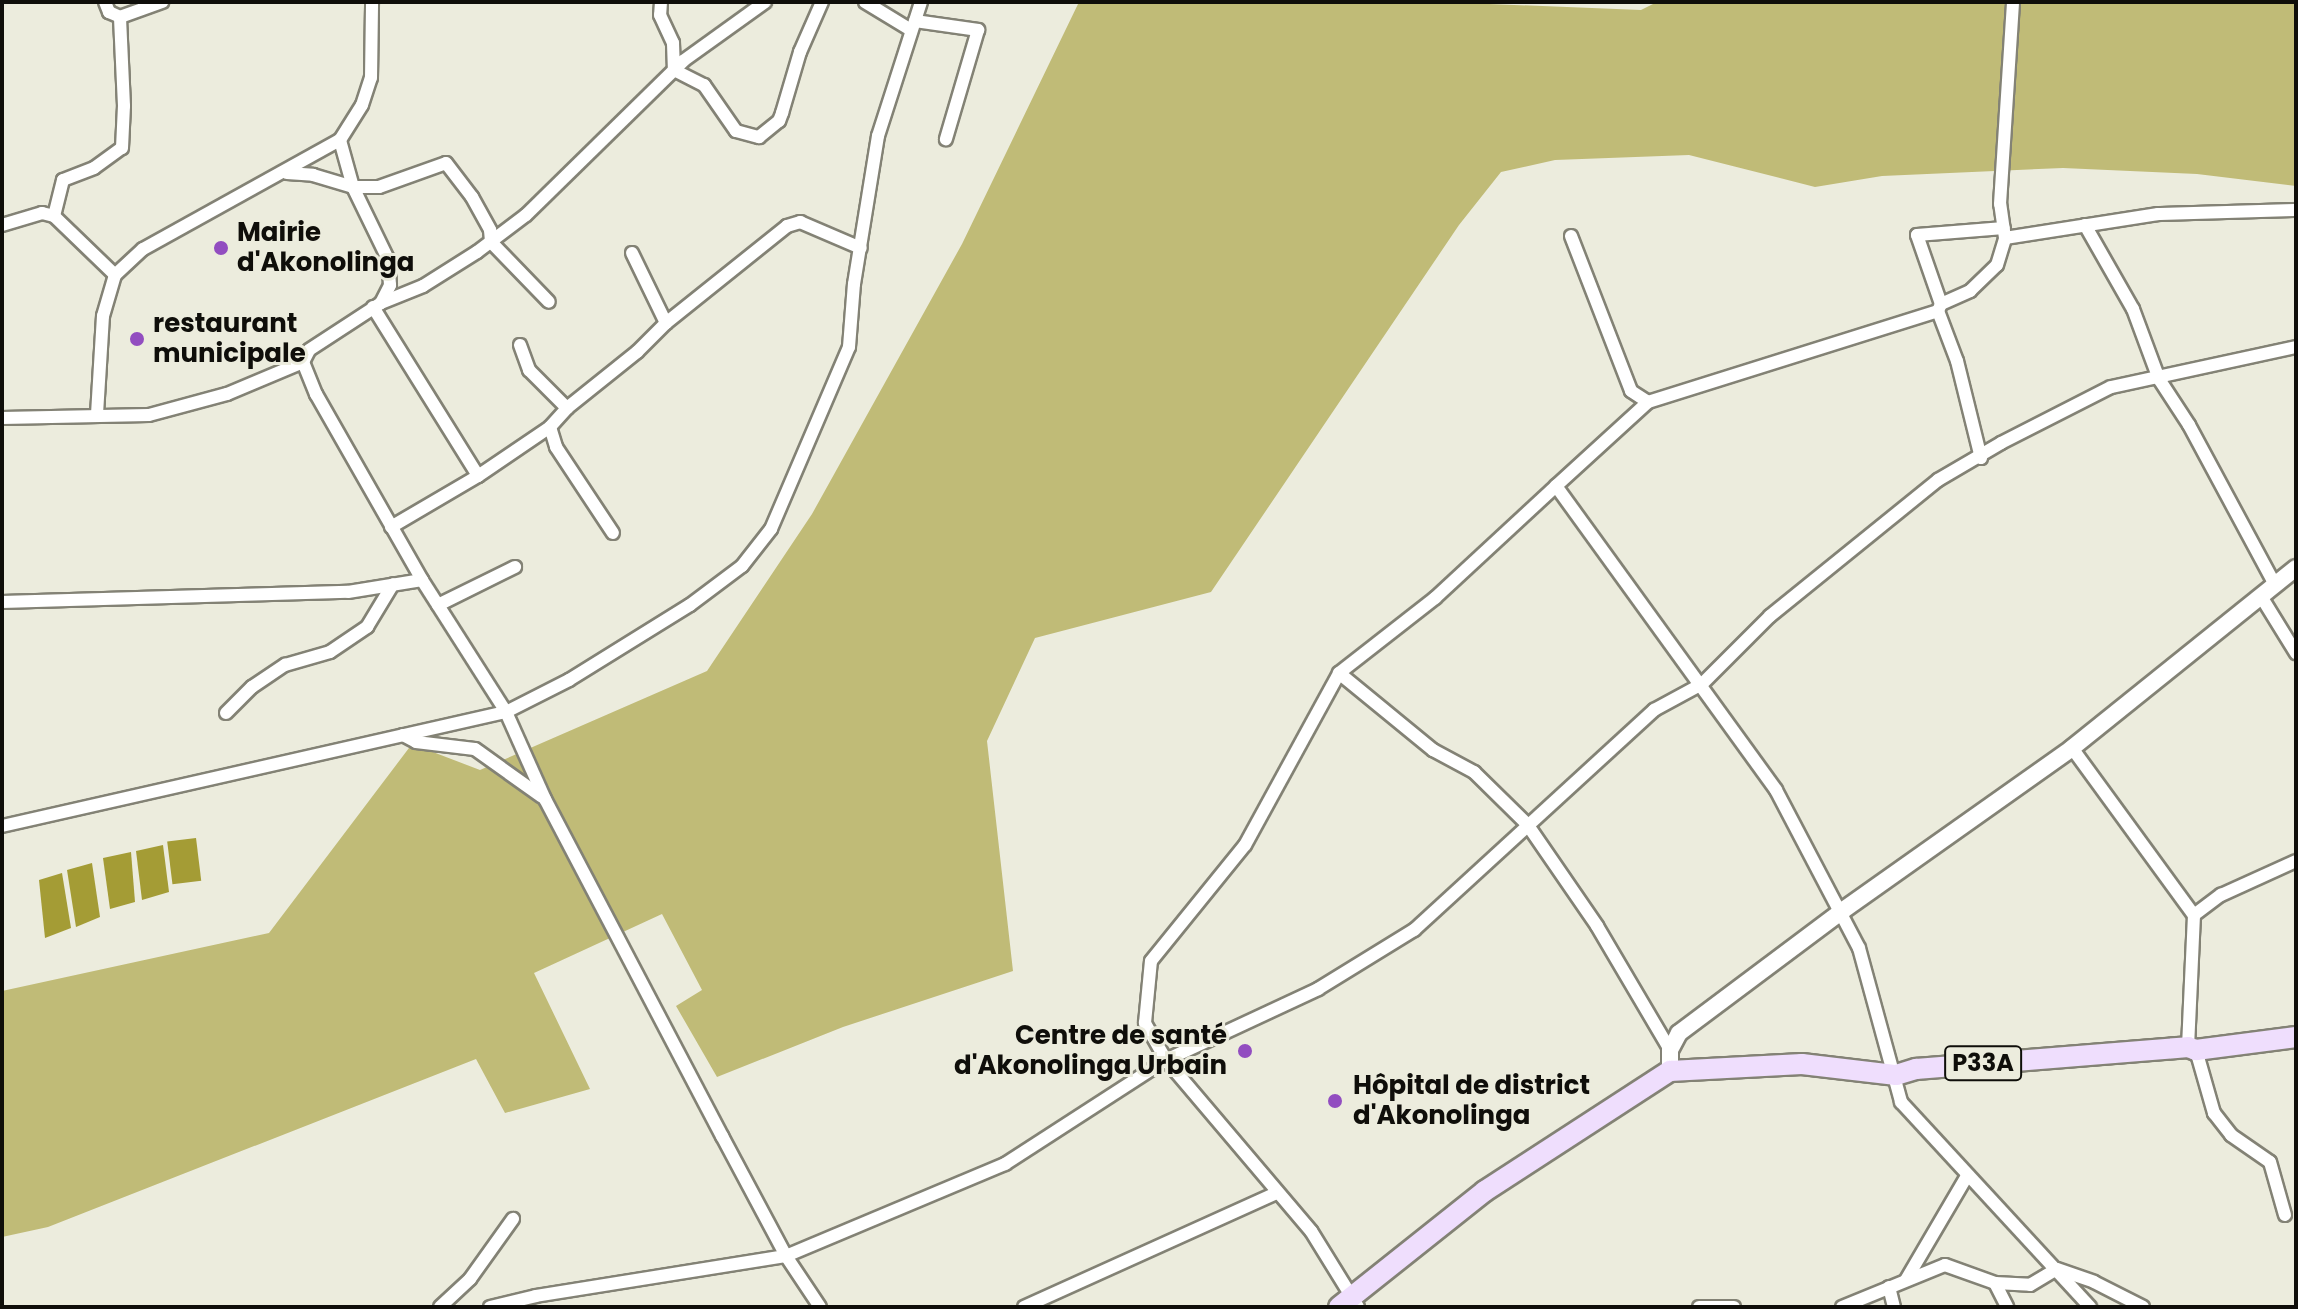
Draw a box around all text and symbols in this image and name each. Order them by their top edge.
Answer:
place label: Mairie d'Akonolinga [237,217,414,278]
marker: Mairie d'Akonolinga [212,239,230,257]
place label: restaurant municipale [153,308,306,370]
marker: restaurant municipale [128,330,146,348]
place label: Centre de santé d'Akonolinga Urbain [954,1020,1227,1082]
marker: Centre de santé d'Akonolinga Urbain [1234,1040,1256,1062]
road number: P33A [1943,1043,2023,1083]
place label: Hôpital de district d'Akonolinga [1353,1070,1590,1132]
marker: Hôpital de district d'Akonolinga [1324,1090,1346,1112]

